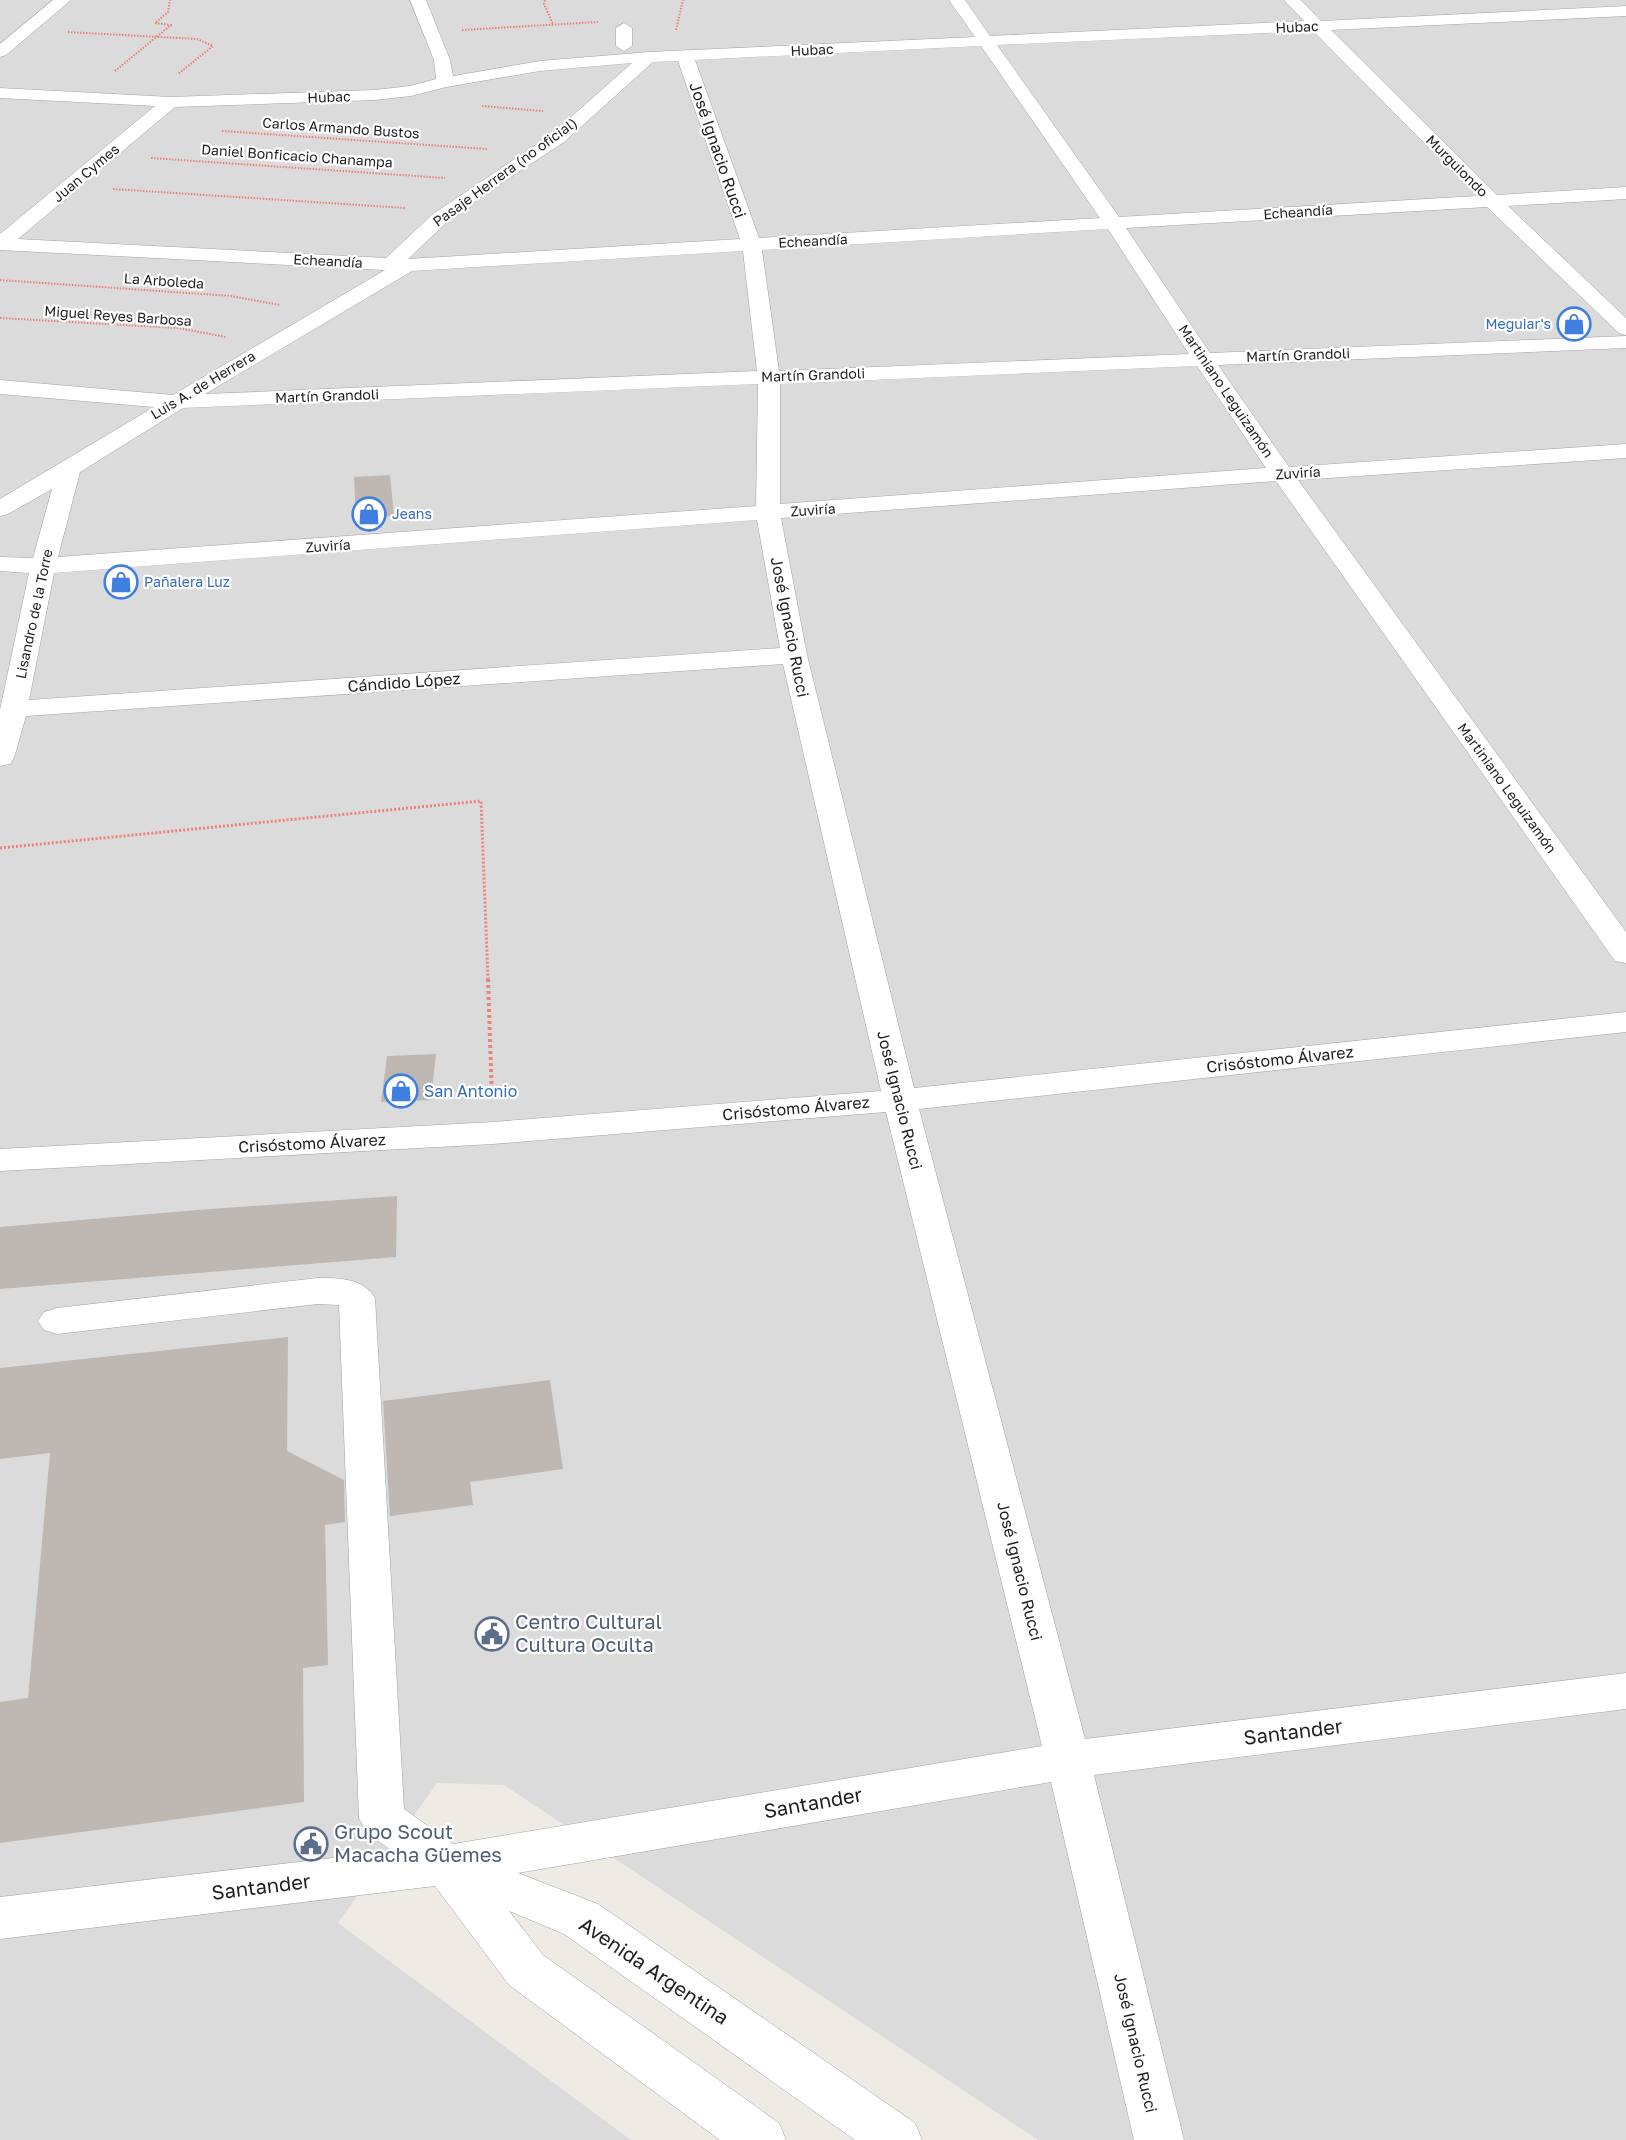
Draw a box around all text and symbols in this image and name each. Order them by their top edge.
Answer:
street label: Hubac [1275,17,1319,36]
street label: Hubac [790,40,834,59]
street label: José Ignacio Rucci [685,79,751,221]
street label: Hubac [307,87,351,106]
street label: Carlos Armando Bustos [262,114,420,141]
street label: Pasaje Herrera (no oficial) [429,114,580,230]
street label: Murguiondo [1423,131,1492,200]
street label: Juan Cymes [49,140,122,205]
street label: Daniel Bonficacio Chanampa [201,140,393,171]
street label: Echeandía [1263,201,1333,222]
street label: Echeandía [778,230,848,251]
street label: Echeandía [293,250,363,271]
street label: La Arboleda [123,269,205,292]
street label: Miguel Reyes Barbosa [44,302,192,329]
shop icon: Meguiar's [1556,306,1592,342]
place label: Meguiar's [1486,315,1551,332]
street label: Martiniano Leguizamón [1175,321,1277,461]
street label: Martín Grandoli [1246,344,1350,365]
street label: Luis A. de Herrera [147,347,258,423]
street label: Martín Grandoli [761,364,865,385]
street label: Martín Grandoli [275,385,379,406]
street label: Zuviría [1275,462,1321,483]
shop icon: Jeans [351,496,387,532]
street label: Zuviría [790,499,836,520]
place label: Jeans [392,505,432,522]
street label: Zuviría [305,535,351,556]
street label: Lisandro de la Torre [11,547,56,680]
street label: José Ignacio Rucci [767,555,813,699]
shop icon: Pañalera Luz [103,564,139,600]
place label: Pañalera Luz [144,573,230,590]
street label: Cándido López [347,668,461,696]
street label: Martiniano Leguizamón [1454,719,1560,856]
street label: José Ignacio Rucci [873,1028,927,1172]
street label: Crisóstomo Álvarez [1205,1041,1355,1077]
shop icon: San Antonio [383,1073,419,1109]
place label: San Antonio [424,1081,517,1101]
street label: Crisóstomo Álvarez [721,1092,871,1124]
street label: Crisóstomo Álvarez [238,1129,386,1157]
street label: José Ignacio Rucci [993,1499,1047,1643]
place label: Centro Cultural Cultura Oculta [515,1609,662,1656]
public building icon: Centro Cultural Cultura Oculta [474,1616,510,1652]
street label: Santander [1242,1713,1344,1749]
street label: Santander [762,1782,864,1822]
place label: Grupo Scout Macacha Güemes [334,1819,502,1866]
public building icon: Grupo Scout Macacha Güemes [293,1826,329,1862]
street label: Santander [210,1868,312,1904]
street label: Avenida Argentina [575,1911,734,2029]
street label: José Ignacio Rucci [1110,1971,1162,2115]

